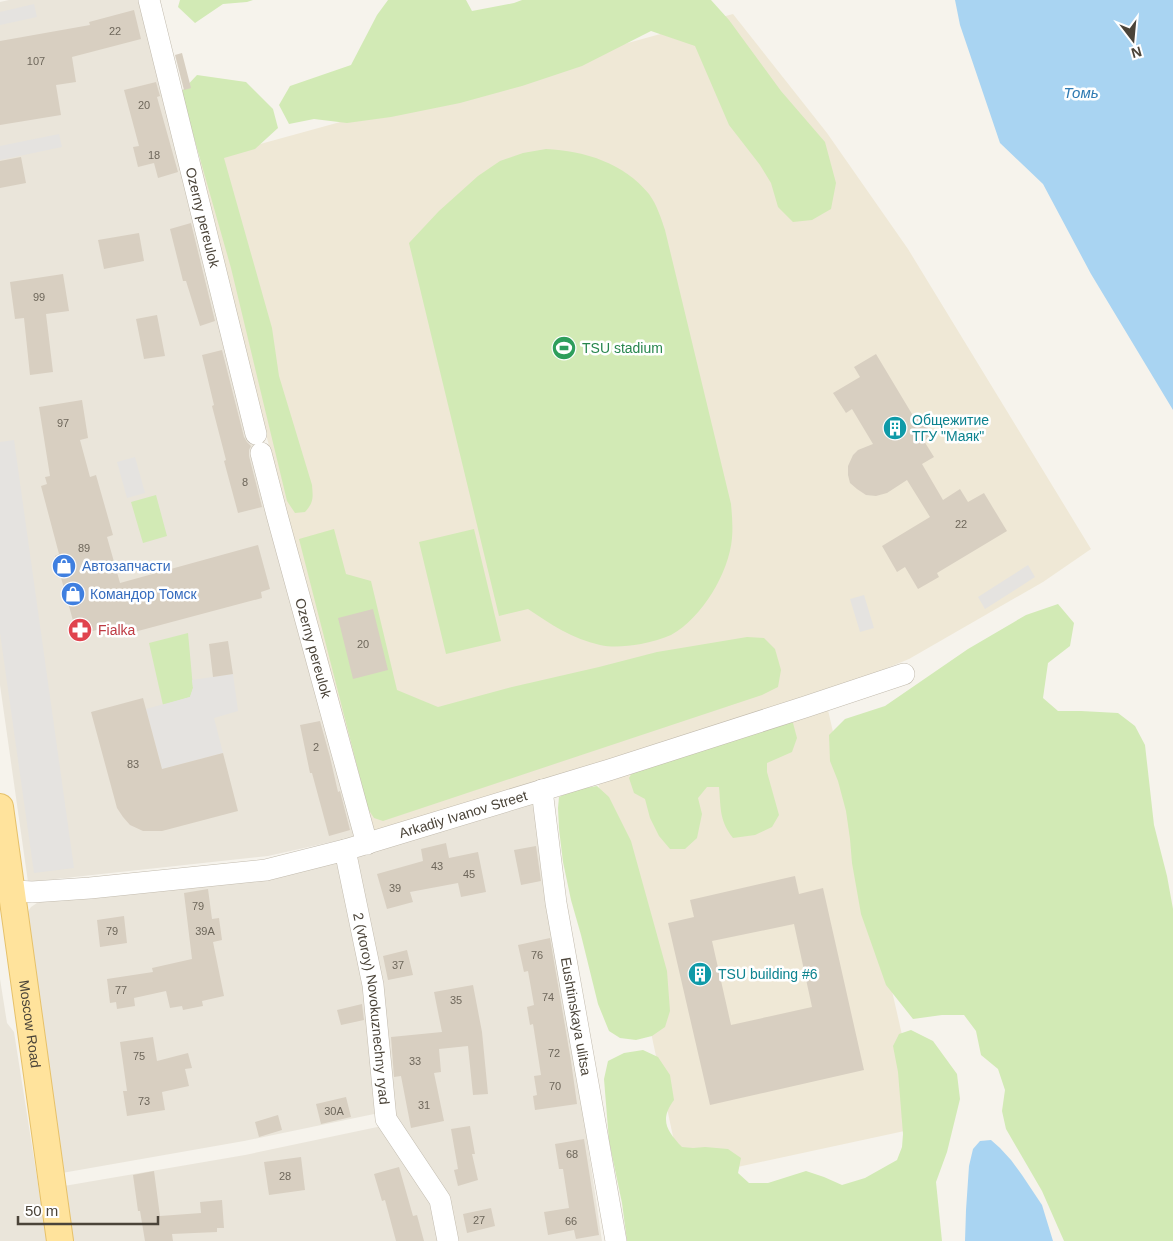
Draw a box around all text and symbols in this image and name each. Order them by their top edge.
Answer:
north arrow [1108,15,1158,65]
house number: 22 [109,25,121,37]
text: N [1130,43,1144,62]
house number: 107 [27,55,45,67]
water label: Томь [1063,84,1099,101]
house number: 20 [138,99,150,111]
house number: 18 [148,149,160,161]
street label: Ozerny pereulok [183,166,223,270]
house number: 99 [33,291,45,303]
sports icon: TSU stadium [551,335,577,361]
place label: TSU stadium [582,340,663,356]
place label: Общежитие ТГУ "Маяк" [912,412,989,444]
building icon: Общежитие ТГУ "Маяк" [882,415,908,441]
house number: 97 [57,417,69,429]
house number: 8 [242,476,248,488]
house number: 22 [955,518,967,530]
house number: 89 [78,542,90,554]
shop icon: Автозапчасти [51,553,77,579]
place label: Автозапчасти [82,558,170,574]
shop icon: Командор Томск [60,581,86,607]
place label: Командор Томск [90,586,198,602]
street label: Ozerny pereulok [292,596,335,701]
pharmacy icon: Fialka [67,617,93,643]
place label: Fialka [98,622,136,638]
house number: 20 [357,638,369,650]
house number: 2 [313,741,319,753]
house number: 83 [127,758,139,770]
street label: Arkadiy Ivanov Street [397,787,529,841]
house number: 43 [431,860,443,872]
house number: 45 [463,868,475,880]
house number: 39 [389,882,401,894]
house number: 79 [192,900,204,912]
street label: 2 (vtoroy) Novokuznechny ryad [350,911,393,1105]
house number: 79 [106,925,118,937]
house number: 39А [195,925,215,937]
house number: 76 [531,949,543,961]
street label: Eushtinskaya ulitsa [558,956,595,1077]
house number: 37 [392,959,404,971]
building icon: TSU building #6 [687,961,713,987]
place label: TSU building #6 [718,966,818,982]
street label: Moscow Road [16,979,44,1069]
house number: 77 [115,984,127,996]
house number: 74 [542,991,554,1003]
house number: 35 [450,994,462,1006]
house number: 72 [548,1047,560,1059]
house number: 75 [133,1050,145,1062]
house number: 33 [409,1055,421,1067]
house number: 70 [549,1080,561,1092]
house number: 73 [138,1095,150,1107]
house number: 31 [418,1099,430,1111]
house number: 30А [324,1105,344,1117]
house number: 68 [566,1148,578,1160]
house number: 28 [279,1170,291,1182]
scale bar [18,1194,158,1226]
text: 50 m [25,1202,58,1219]
house number: 27 [473,1214,485,1226]
house number: 66 [565,1215,577,1227]

